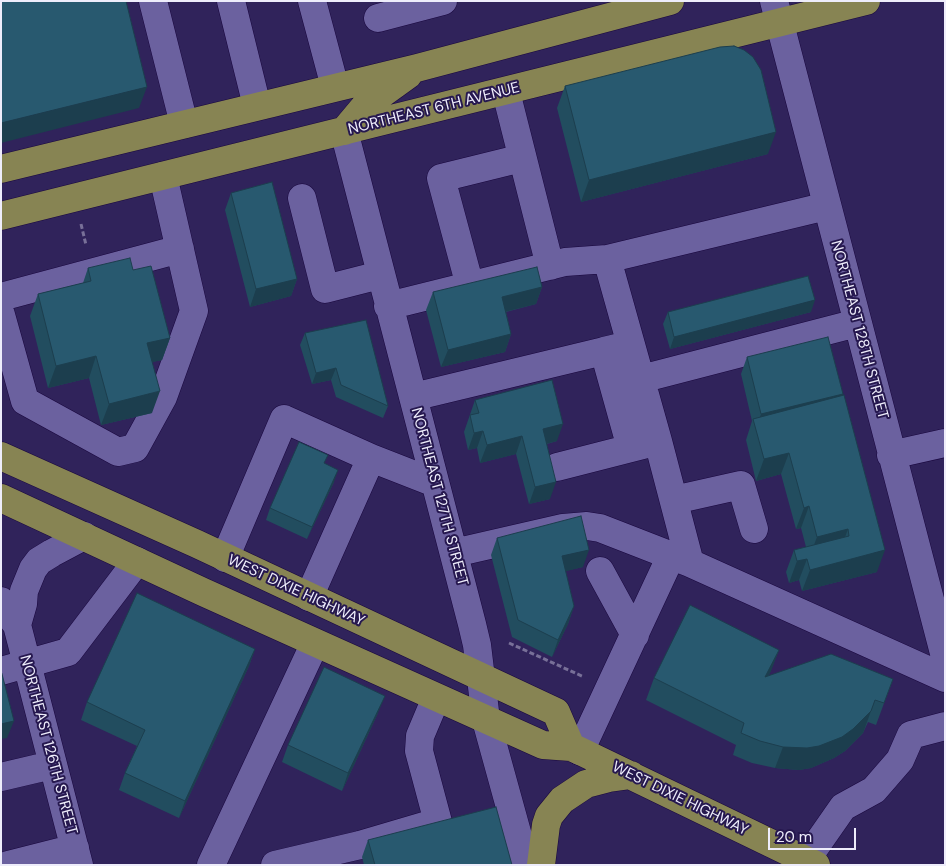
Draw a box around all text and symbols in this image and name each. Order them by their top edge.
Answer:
street label: NORTHEAST 6TH AVENUE [346,79,522,139]
street label: NORTHEAST 128TH STREET [826,239,892,421]
street label: NORTHEAST 127TH STREET [407,406,471,588]
street label: WEST DIXIE HIGHWAY [225,551,367,631]
street label: NORTHEAST 126TH STREET [15,653,81,837]
street label: WEST DIXIE HIGHWAY [609,758,751,840]
scale bar [771,818,858,850]
text: 20 m [776,827,812,847]

